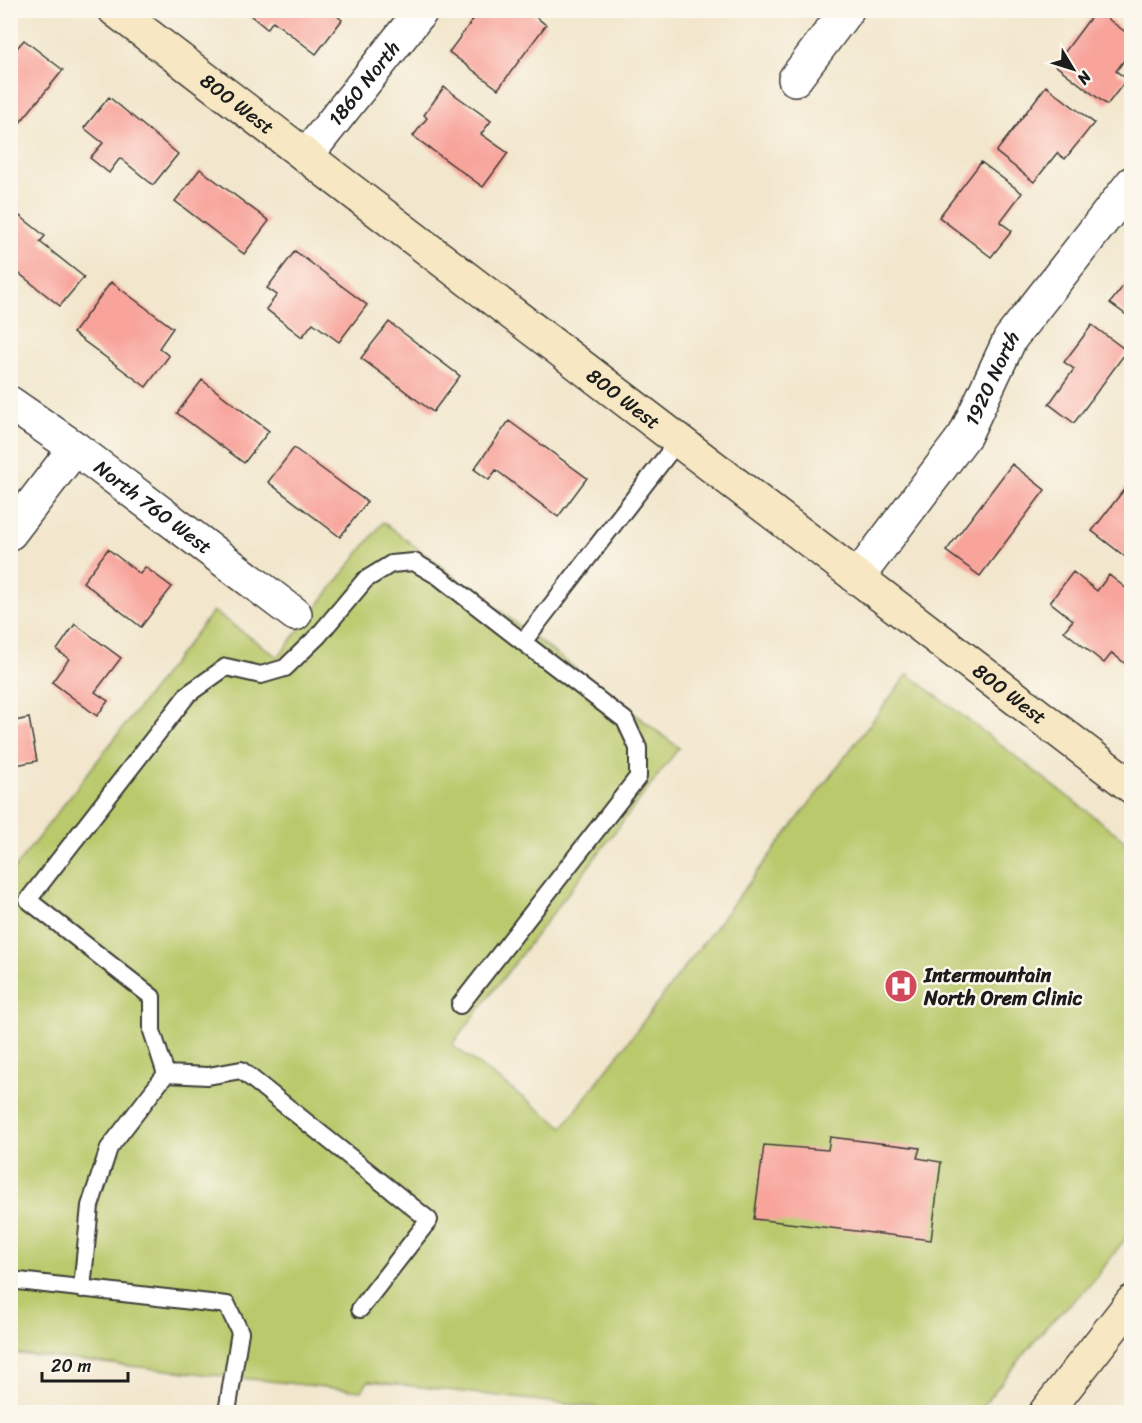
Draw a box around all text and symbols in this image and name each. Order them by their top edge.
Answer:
street label: 1860 North [319,33,409,134]
north arrow [1043,39,1103,99]
street label: 800 West [192,63,282,144]
text: N [1069,64,1100,92]
street label: 1920 North [954,322,1028,432]
street label: 800 West [579,358,669,439]
street label: North 760 West [86,451,220,564]
street label: 800 West [965,654,1055,734]
place label: Intermountain North Orem Clinic [923,958,1083,1016]
hospital icon: Intermountain North Orem Clinic [883,968,919,1004]
scale bar [42,1345,128,1383]
text: 20 m [51,1350,91,1382]

